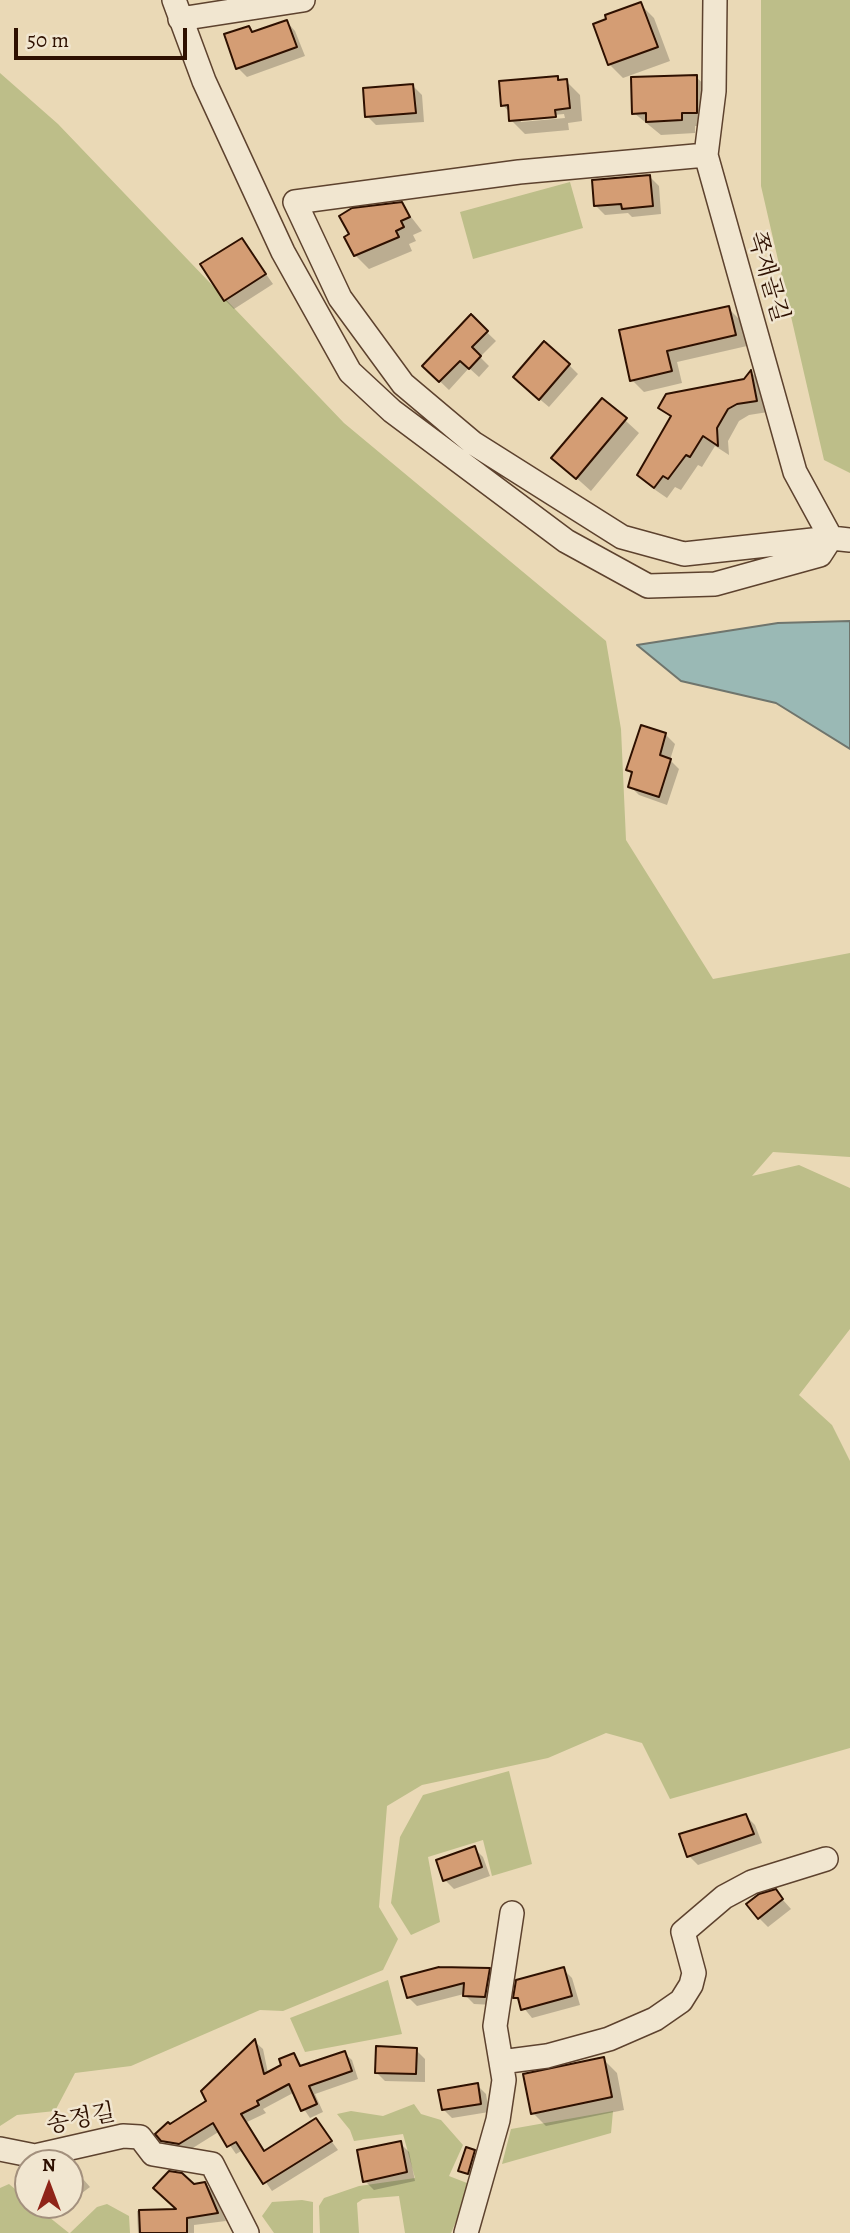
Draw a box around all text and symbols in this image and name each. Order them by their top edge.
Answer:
scale bar [18,14,191,58]
text: 50 m [27,26,69,54]
street label: 쪽재골길 [740,228,794,326]
street label: 송정길 [44,2099,118,2141]
north arrow [14,2149,84,2219]
text: N [42,2152,56,2178]

